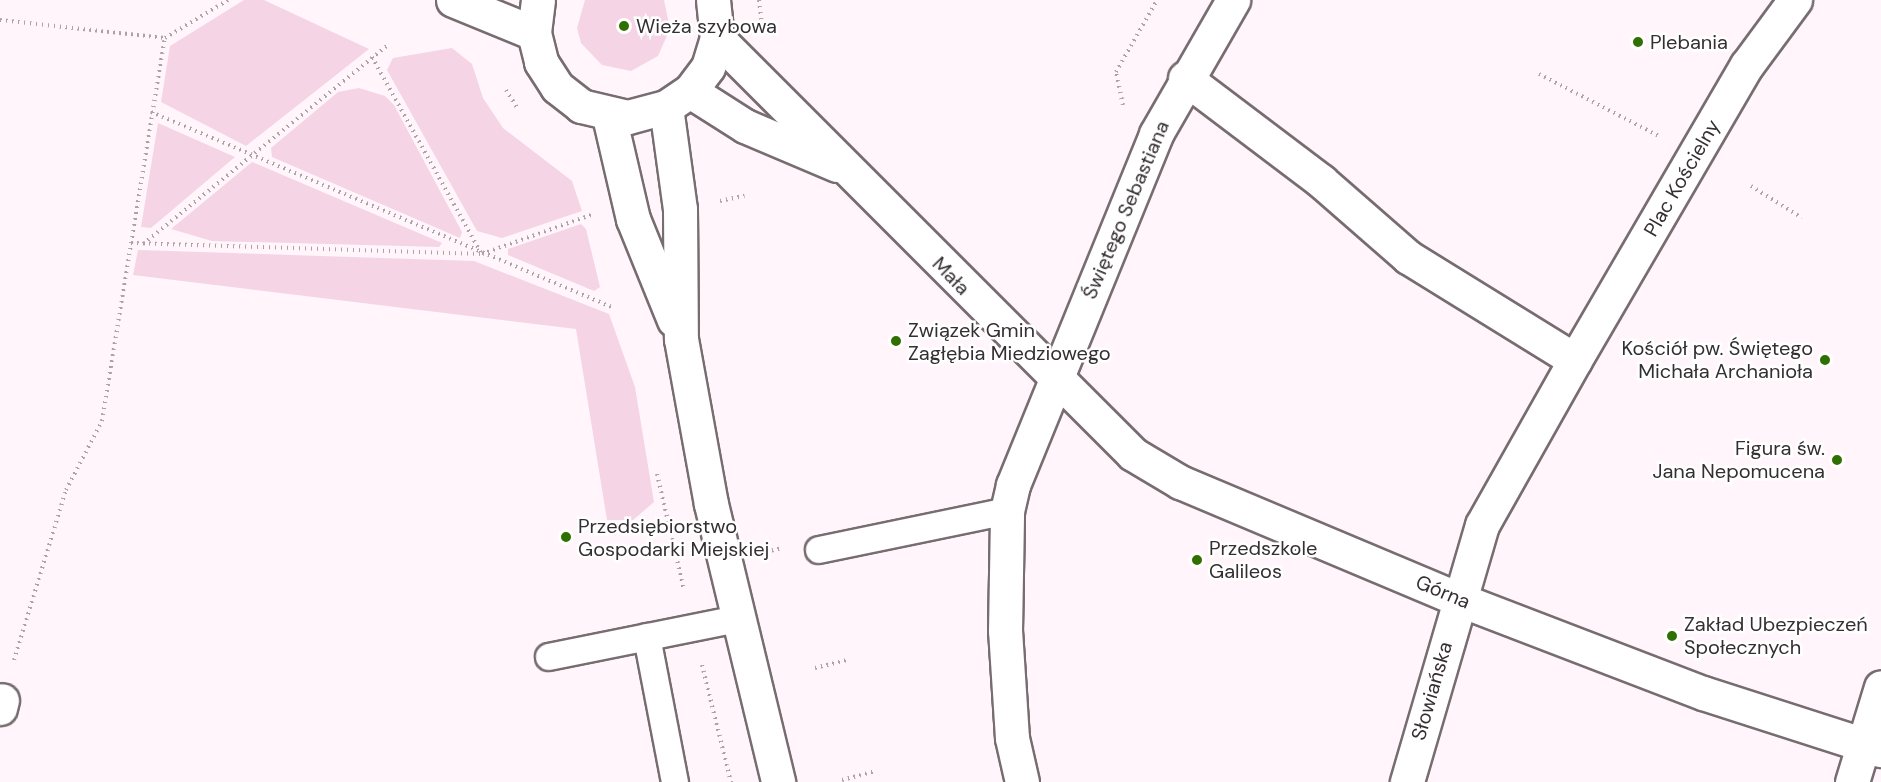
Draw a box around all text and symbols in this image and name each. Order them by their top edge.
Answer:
place label: Wieża szybowa [636,14,777,38]
marker: Wieża szybowa [617,19,631,33]
place label: Plebania [1650,30,1728,54]
marker: Plebania [1631,35,1645,49]
street label: Plac Kościelny [1639,115,1725,241]
street label: Świętego Sebastiana [1078,117,1174,303]
street label: Mała [927,252,975,300]
place label: Związek Gmin Zagłębia Miedziowego [908,318,1111,365]
marker: Związek Gmin Zagłębia Miedziowego [889,334,903,348]
place label: Kościół pw. Świętego Michała Archanioła [1621,336,1813,383]
marker: Kościół pw. Świętego Michała Archanioła [1818,353,1832,367]
place label: Figura św. Jana Nepomucena [1652,436,1825,483]
marker: Figura św. Jana Nepomucena [1830,453,1844,467]
place label: Przedsiębiorstwo Gospodarki Miejskiej [578,514,769,561]
marker: Przedsiębiorstwo Gospodarki Miejskiej [559,530,573,544]
place label: Przedszkole Galileos [1209,536,1317,583]
marker: Przedszkole Galileos [1190,553,1204,567]
street label: Górna [1412,570,1474,614]
place label: Zakład Ubezpieczeń Społecznych [1684,612,1868,659]
marker: Zakład Ubezpieczeń Społecznych [1665,629,1679,643]
street label: Słowiańska [1406,639,1458,743]

